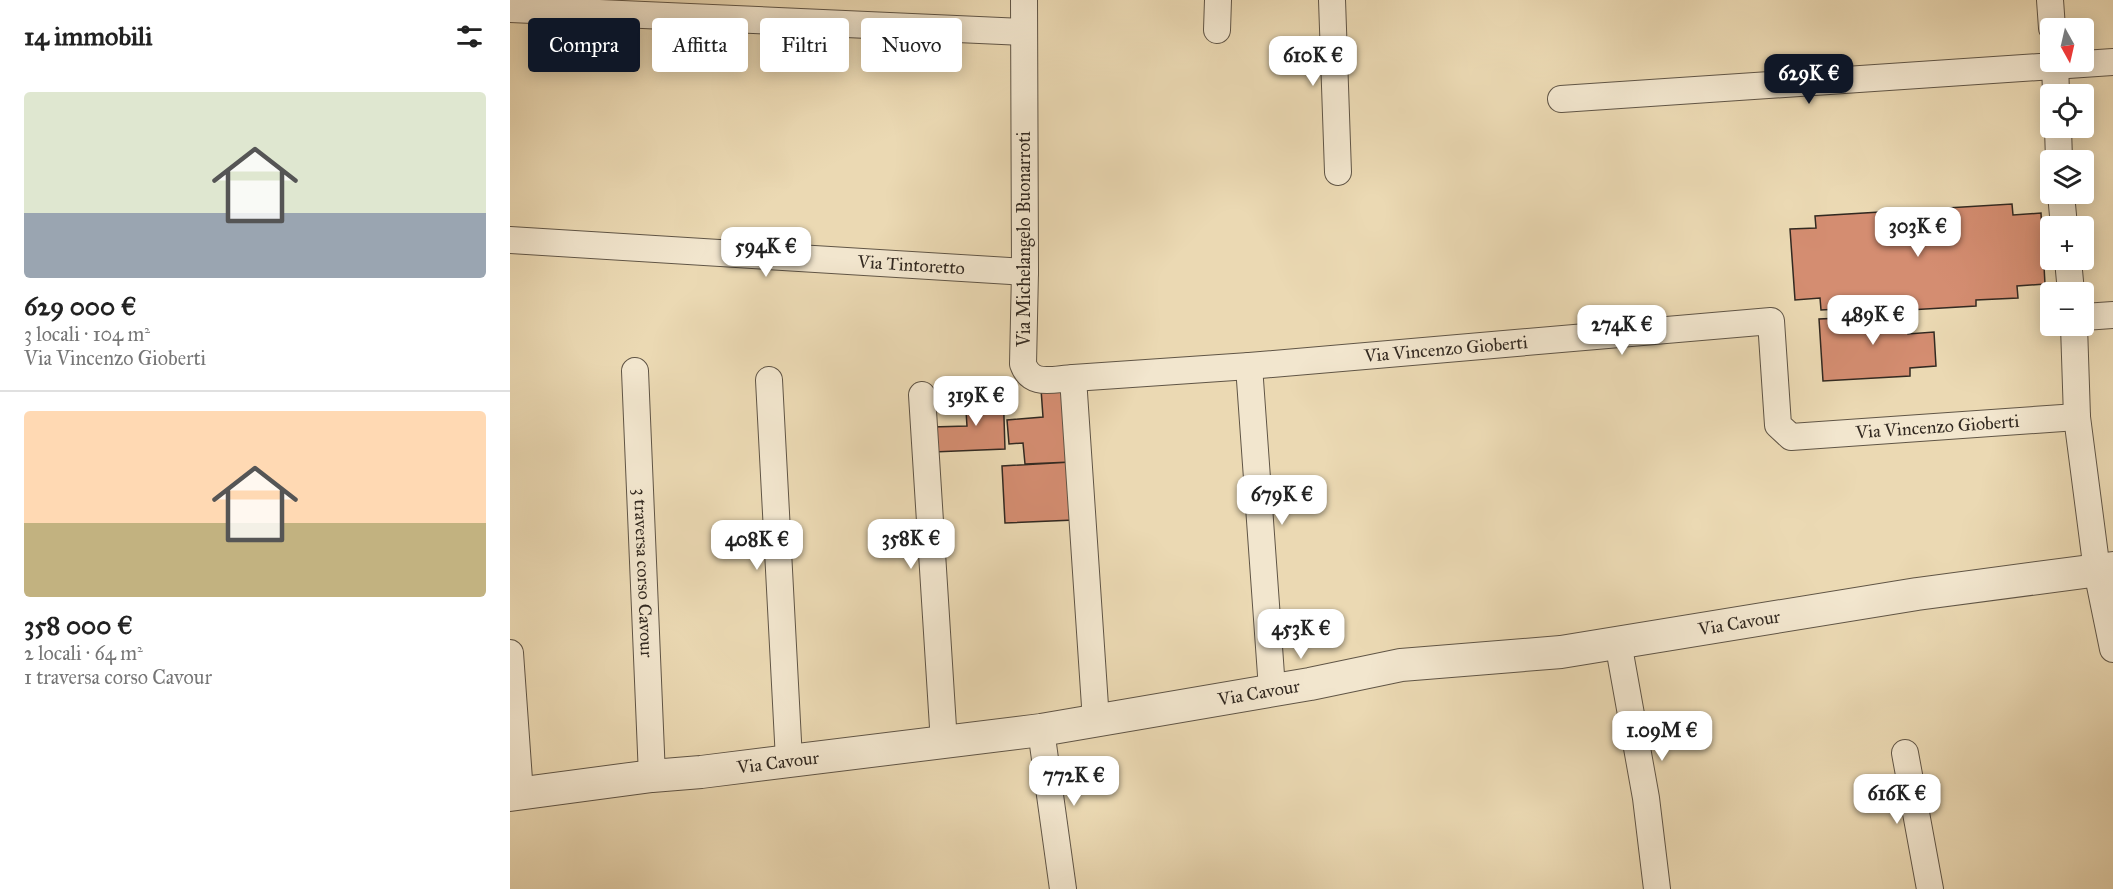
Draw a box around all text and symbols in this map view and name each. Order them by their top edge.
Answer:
chip: Compra [528,18,640,72]
chip: Affitta [652,18,748,72]
chip: Filtri [760,18,849,72]
chip: Nuovo [861,18,962,72]
north arrow [2040,18,2094,72]
map controls [2040,18,2094,336]
text: 14 immobili [24,20,152,52]
icon: filters [453,20,486,53]
pin: 610K € [1264,36,1362,87]
text: 610K € [1283,43,1343,67]
pin: 629K € [1760,54,1858,105]
text: 629K € [1778,61,1840,85]
button: locate [2040,84,2094,138]
icon: home [201,131,309,239]
street label: Via Michelangelo Buonarroti [1013,131,1036,348]
button: layers [2040,150,2094,204]
pin: 303K € [1869,207,1967,258]
text: 303K € [1889,214,1947,238]
button: + [2040,216,2094,270]
pin: 594K € [717,227,815,278]
text: 594K € [735,234,797,258]
street label: Via Tintoretto [856,251,966,279]
button: − [2040,282,2094,336]
text: 629 000 € [24,290,136,322]
pin: 489K € [1824,295,1922,346]
text: 489K € [1841,302,1905,326]
pin: 274K € [1573,305,1671,356]
text: 274K € [1591,312,1653,336]
text: 3 locali · 104 m² [24,322,150,346]
street label: Via Vincenzo Gioberti [1362,331,1529,367]
text: Via Vincenzo Gioberti [24,346,206,370]
pin: 319K € [927,376,1025,427]
text: 319K € [947,383,1005,407]
street label: Via Vincenzo Gioberti [1854,410,2020,444]
icon: home [201,450,309,558]
pin: 679K € [1233,475,1331,526]
text: 679K € [1251,482,1313,506]
street label: 3 traversa corso Cavour [629,488,658,658]
pin: 358K € [862,519,960,570]
pin: 408K € [708,520,806,571]
text: 358K € [882,526,940,550]
text: 408K € [725,527,789,551]
street label: Via Cavour [1696,605,1782,641]
text: 358 000 € [24,609,133,641]
pin: 453K € [1252,609,1350,660]
text: 453K € [1271,616,1331,640]
text: 2 locali · 64 m² [24,641,143,665]
text: 1 traversa corso Cavour [24,665,212,689]
street label: Via Cavour [1215,675,1302,711]
pin: 1.09M € [1607,711,1717,762]
text: 1.09M € [1626,718,1698,742]
street label: Via Cavour [735,746,821,779]
pin: 772K € [1025,756,1123,807]
text: 772K € [1043,763,1105,787]
pin: 616K € [1848,774,1946,825]
text: 616K € [1868,781,1926,805]

